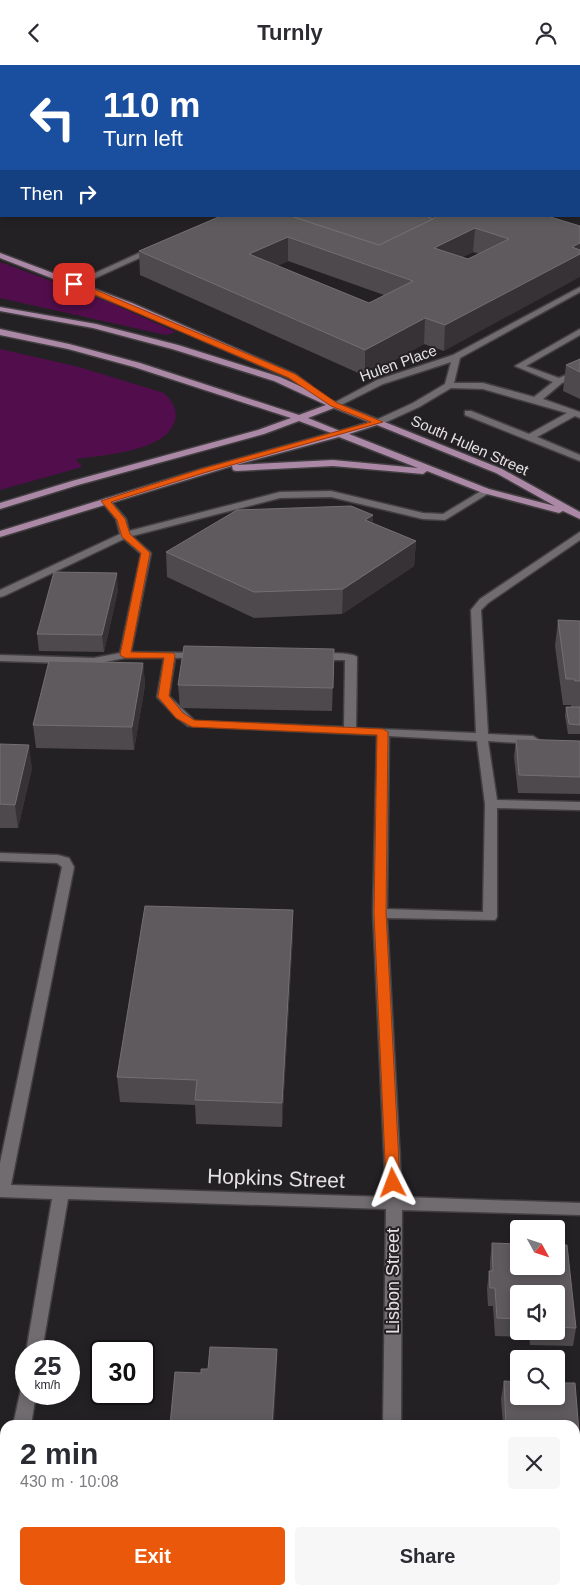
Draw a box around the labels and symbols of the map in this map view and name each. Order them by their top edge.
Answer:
pin [53,263,95,305]
street label: Hulen Place [357,341,439,385]
street label: South Hulen Street [409,411,532,479]
position arrow [366,1156,418,1208]
street label: Hopkins Street [207,1164,345,1192]
north arrow [510,1220,565,1275]
street label: Lisbon Street [383,1228,403,1334]
speed limit sign: 30 [90,1340,155,1405]

